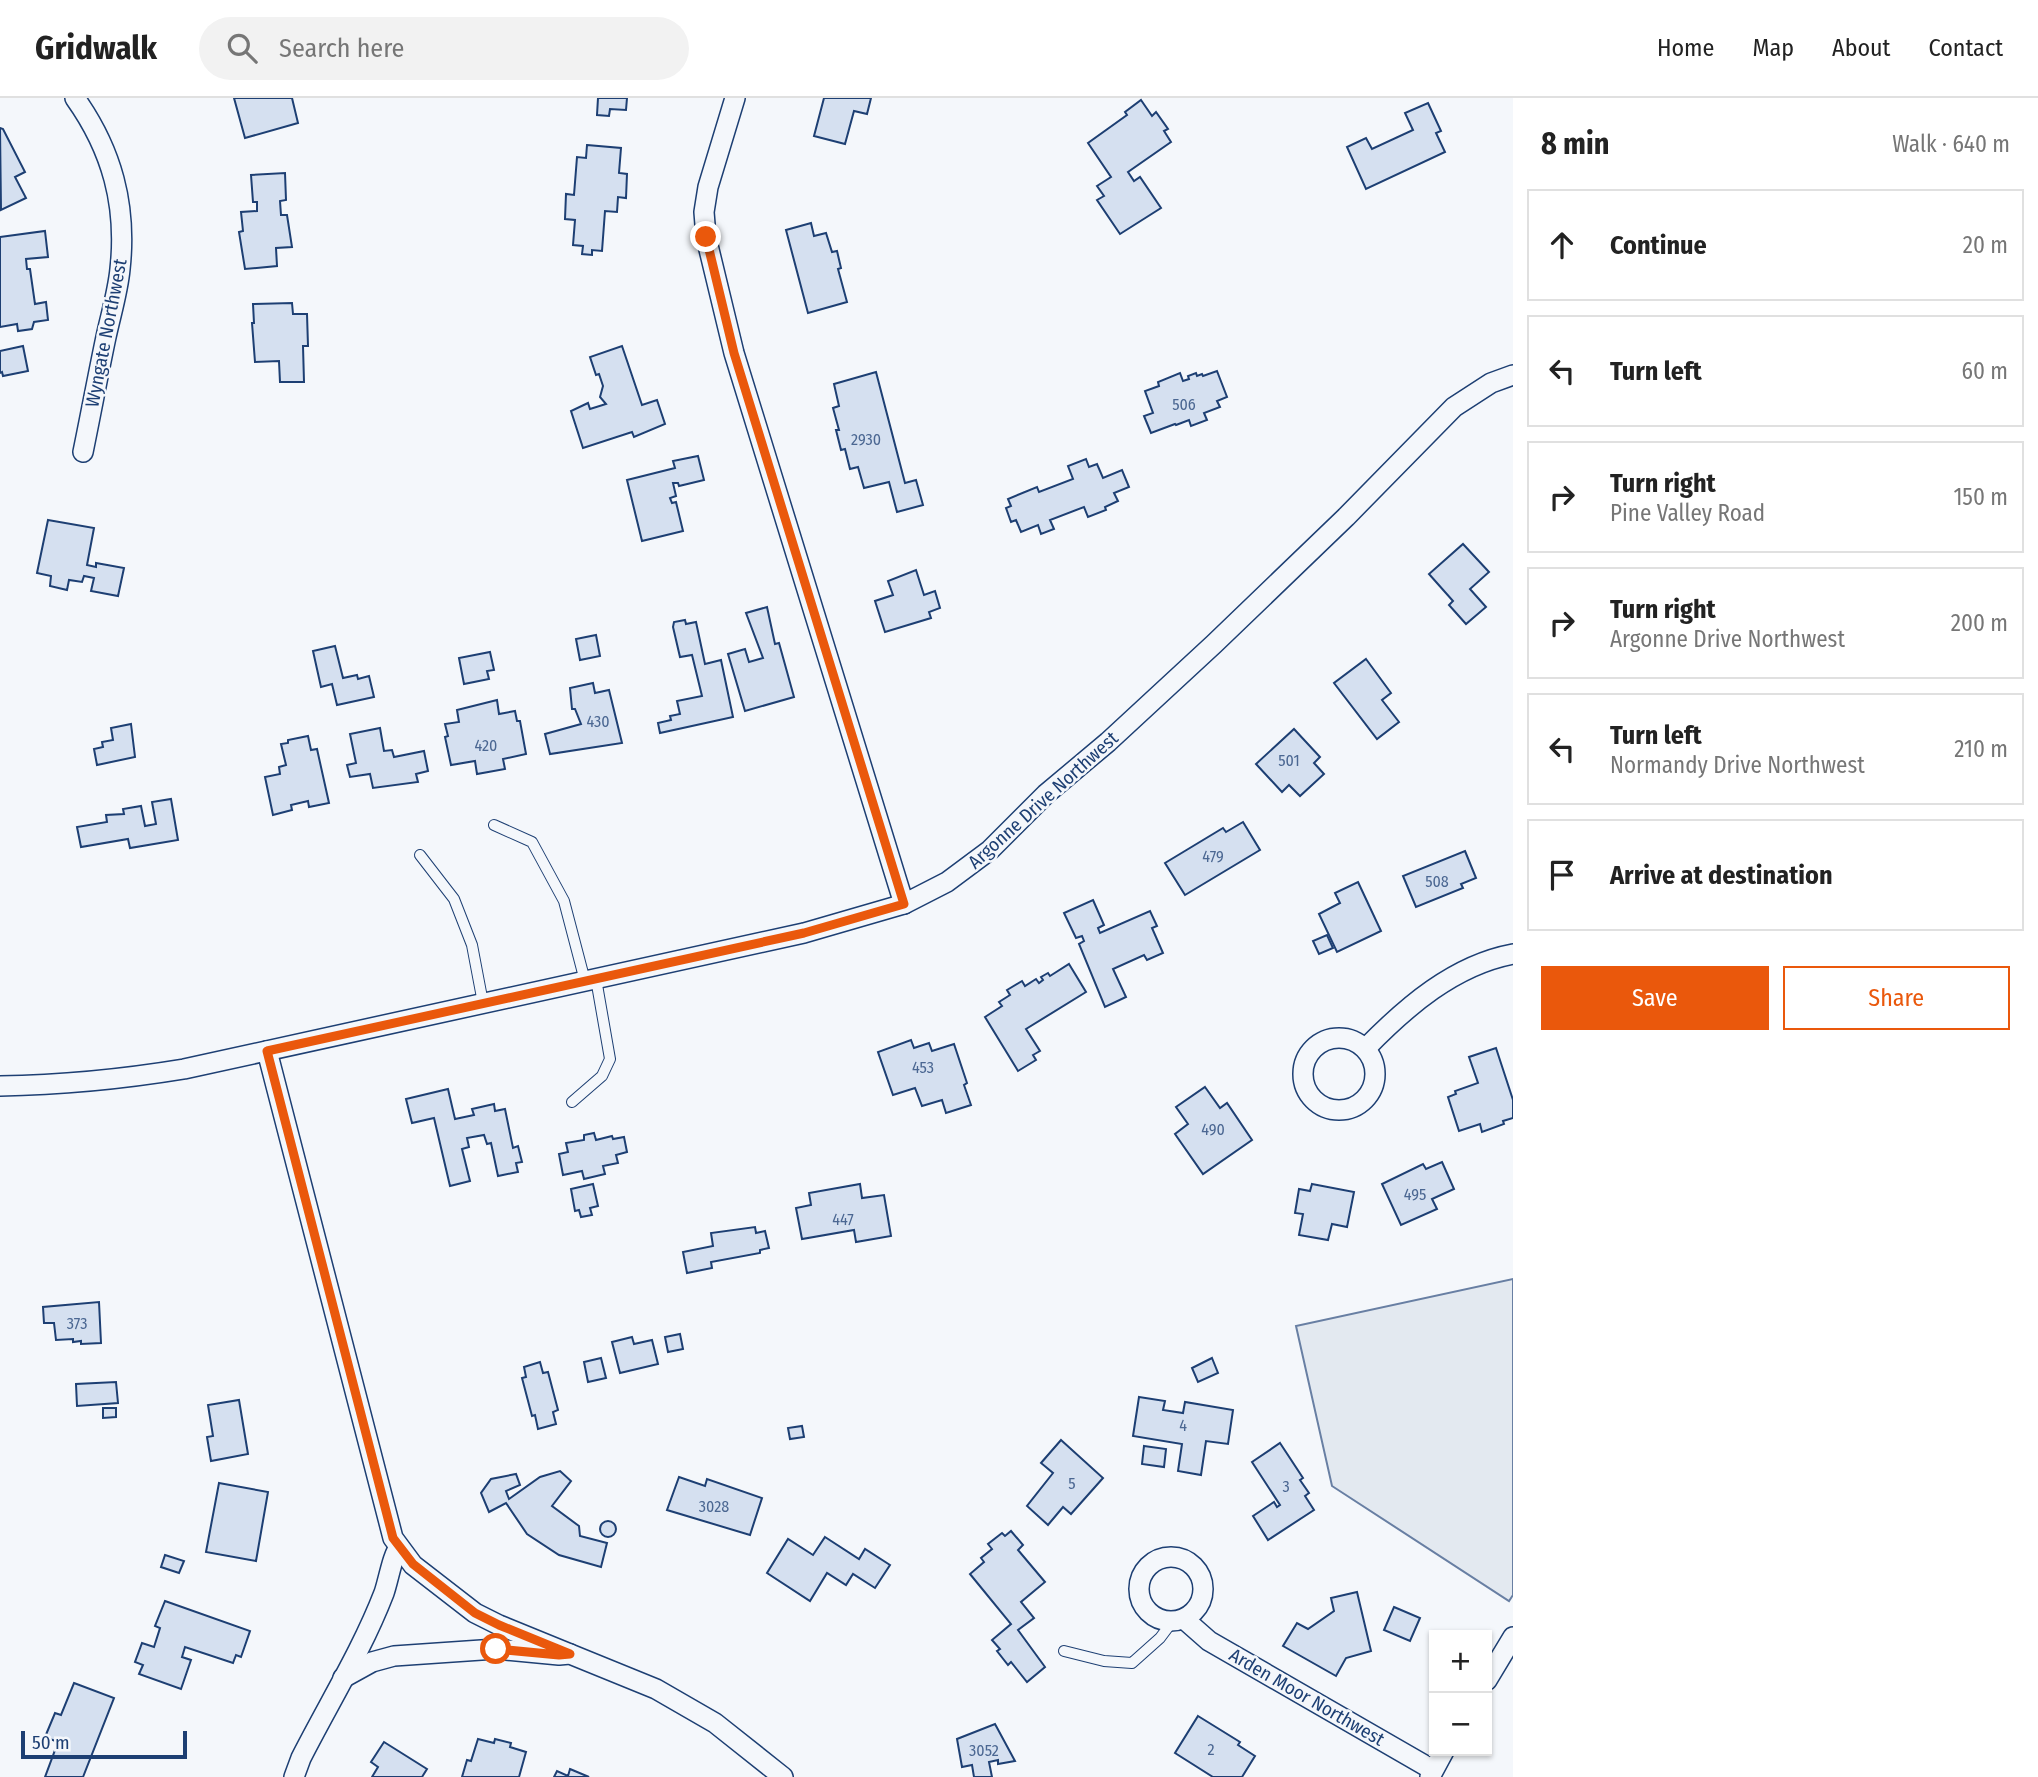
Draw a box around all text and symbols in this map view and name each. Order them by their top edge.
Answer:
search box [199,17,689,80]
text: Gridwalk [35,28,157,68]
icon: search [223,29,261,67]
text: Search here [279,33,404,64]
text: Home [1657,34,1714,62]
text: Map [1752,34,1794,62]
text: About [1832,34,1890,62]
text: Contact [1928,34,2003,62]
text: 8 min [1541,126,1609,162]
text: Walk · 640 m [1892,130,2010,158]
route end [690,221,721,252]
icon: ahead [1543,226,1581,264]
text: Continue [1610,230,1707,261]
text: 20 m [1963,231,2008,259]
street label: Wyngate Northwest [80,256,132,409]
icon: left [1543,352,1581,390]
text: Turn left [1610,356,1702,387]
text: 60 m [1962,357,2008,385]
house number: 506 [1172,395,1196,414]
house number: 2930 [851,430,881,449]
text: Turn right [1610,468,1716,499]
icon: right [1543,478,1581,516]
text: 150 m [1953,483,2008,511]
text: Pine Valley Road [1610,499,1765,527]
text: Turn right [1610,594,1716,625]
icon: right [1543,604,1581,642]
text: 200 m [1951,609,2008,637]
text: Argonne Drive Northwest [1610,625,1845,653]
house number: 430 [586,712,610,731]
text: Turn left [1610,720,1702,751]
street label: Argonne Drive Northwest [963,726,1123,873]
icon: left [1543,730,1581,768]
text: 210 m [1954,735,2008,763]
house number: 420 [475,736,497,755]
house number: 501 [1278,751,1300,770]
text: Normandy Drive Northwest [1610,751,1865,779]
house number: 479 [1202,847,1224,866]
icon: arrive [1543,856,1581,894]
text: Arrive at destination [1610,860,1833,891]
house number: 508 [1425,872,1449,891]
button: Save [1541,966,1769,1030]
button: Share [1783,966,2010,1030]
house number: 453 [912,1058,934,1077]
house number: 490 [1201,1120,1225,1139]
house number: 495 [1404,1185,1426,1204]
house number: 447 [832,1210,854,1229]
house number: 373 [67,1314,87,1333]
house number: 4 [1179,1416,1187,1435]
house number: 5 [1068,1474,1076,1493]
house number: 3 [1282,1477,1290,1496]
house number: 3028 [699,1497,729,1516]
map controls [1429,1630,1492,1756]
button: + [1429,1630,1492,1693]
route start [480,1633,511,1664]
street label: Arden Moor Northwest [1225,1643,1389,1751]
button: − [1429,1693,1492,1756]
scale bar [21,1728,187,1760]
text: 50 m [32,1731,70,1754]
house number: 2 [1207,1740,1215,1759]
house number: 3052 [969,1741,999,1760]

